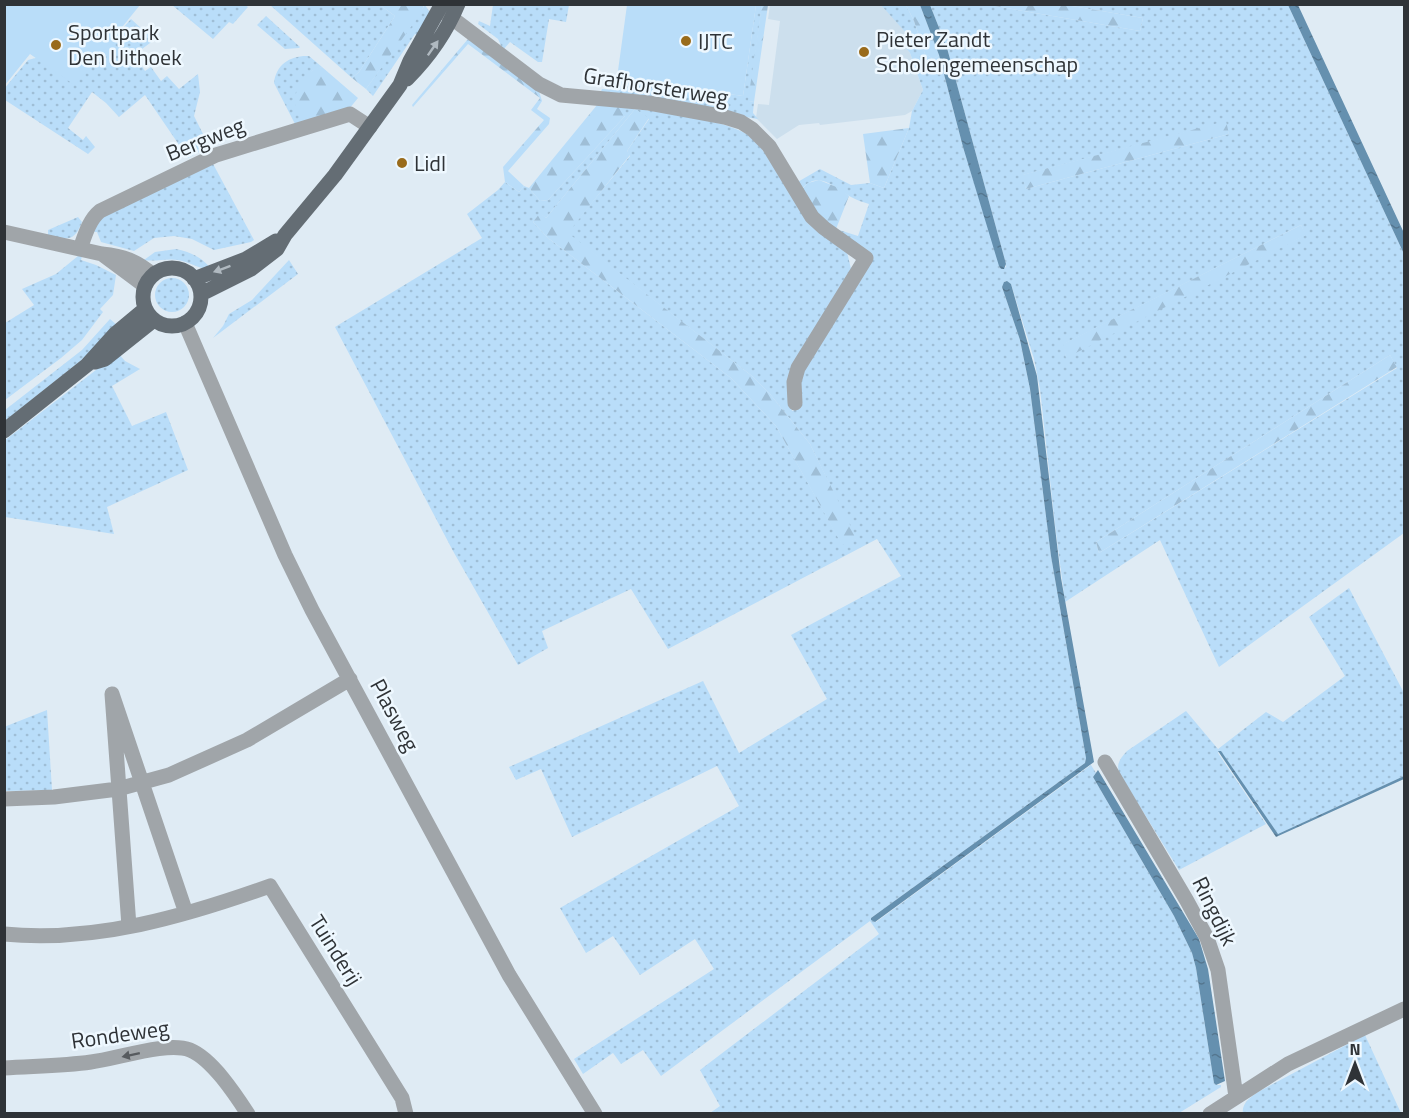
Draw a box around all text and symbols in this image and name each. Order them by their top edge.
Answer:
place label: Sportpark Den Uithoek [68,15,182,74]
place label: Pieter Zandt Scholengemeenschap [876,22,1078,81]
place label: IJTC [698,24,733,58]
marker: IJTC [679,34,693,48]
marker: Sportpark Den Uithoek [49,38,63,52]
one-way arrow [427,40,439,56]
marker: Pieter Zandt Scholengemeenschap [857,45,871,59]
street label: Grafhorsterweg [581,58,731,114]
street label: Bergweg [160,108,250,170]
place label: Lidl [414,146,446,180]
marker: Lidl [395,156,409,170]
one-way arrow [213,265,231,274]
street label: Plasweg [362,672,428,758]
street label: Ringdijk [1184,871,1247,952]
street label: Tuinderij [301,908,371,992]
street label: Rondeweg [69,1010,171,1058]
north arrow [1325,1034,1385,1094]
text: N [1349,1037,1361,1061]
one-way arrow [121,1051,140,1060]

